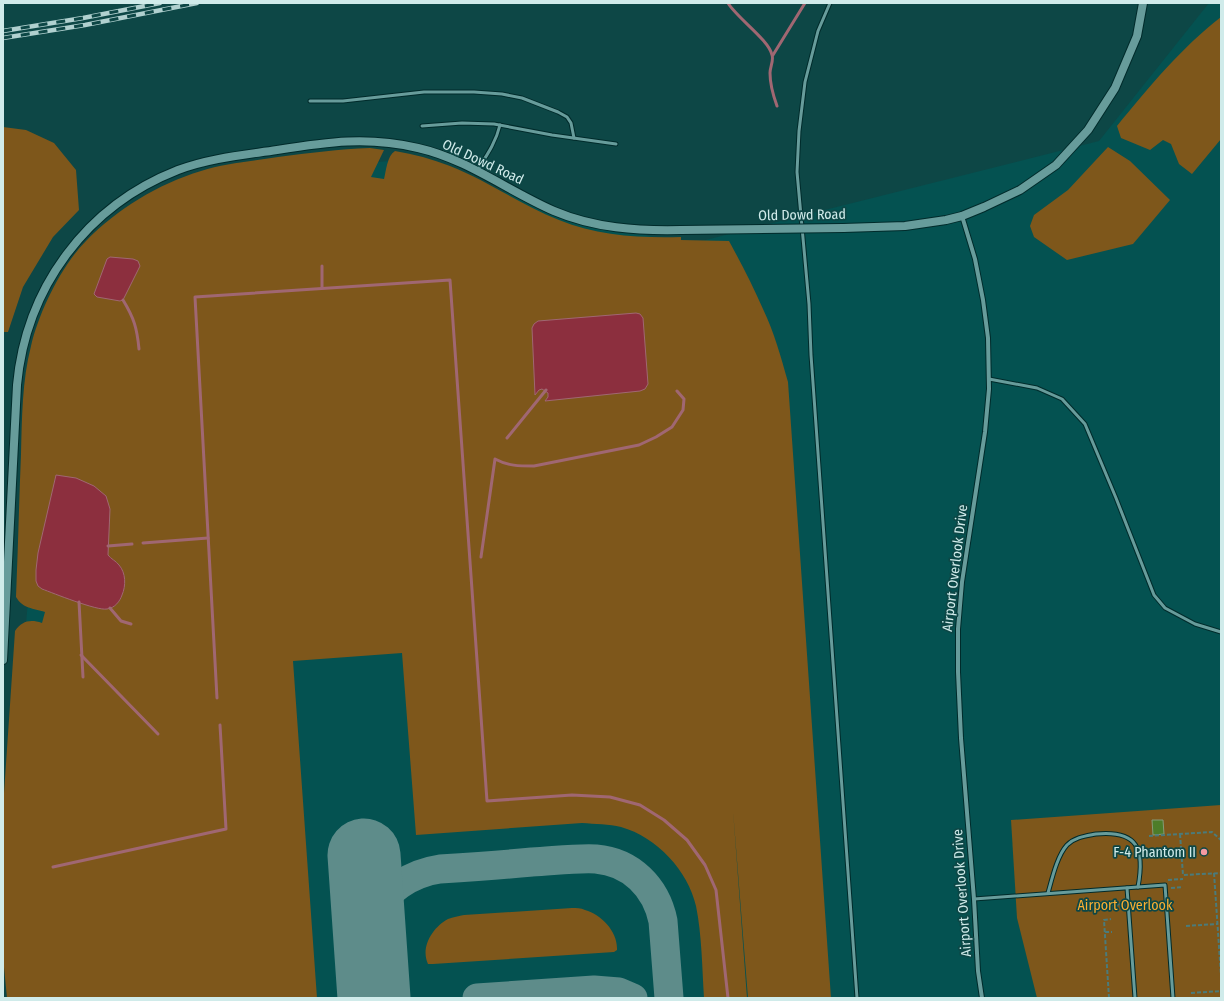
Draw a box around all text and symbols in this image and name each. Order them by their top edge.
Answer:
street label: Old Dowd Road [440,136,526,188]
street label: Old Dowd Road [758,206,846,224]
street label: Airport Overlook Drive [939,503,971,633]
street label: Airport Overlook Drive [949,829,975,957]
place label: F-4 Phantom II [1113,844,1196,861]
marker: F-4 Phantom II [1199,847,1209,857]
park label: Airport Overlook [1078,897,1173,914]

